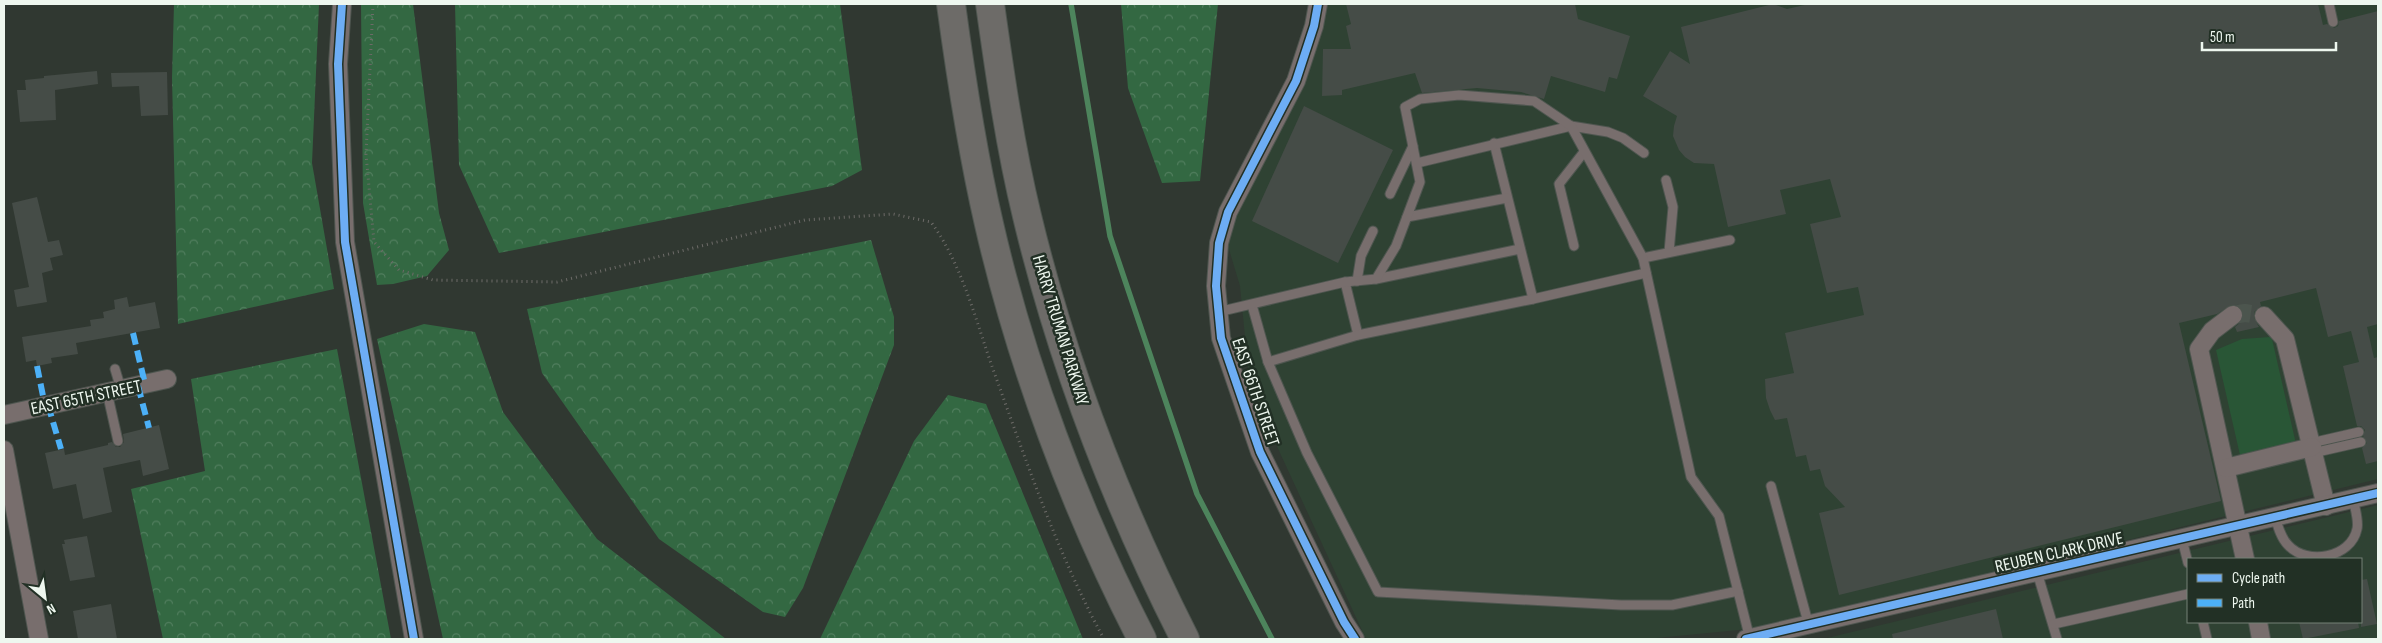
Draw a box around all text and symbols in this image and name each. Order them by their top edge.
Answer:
scale bar [2202,20,2336,52]
text: 50 m [2210,28,2235,47]
street label: HARRY TRUMAN PARKWAY [1028,253,1093,408]
street label: EAST 66TH STREET [1227,335,1284,449]
street label: EAST 65TH STREET [29,376,143,419]
street label: REUBEN CLARK DRIVE [1993,528,2125,577]
legend [2187,558,2362,623]
text: Cycle path [2232,569,2285,588]
north arrow [20,573,70,623]
text: Path [2232,594,2255,613]
text: N [44,600,58,618]

